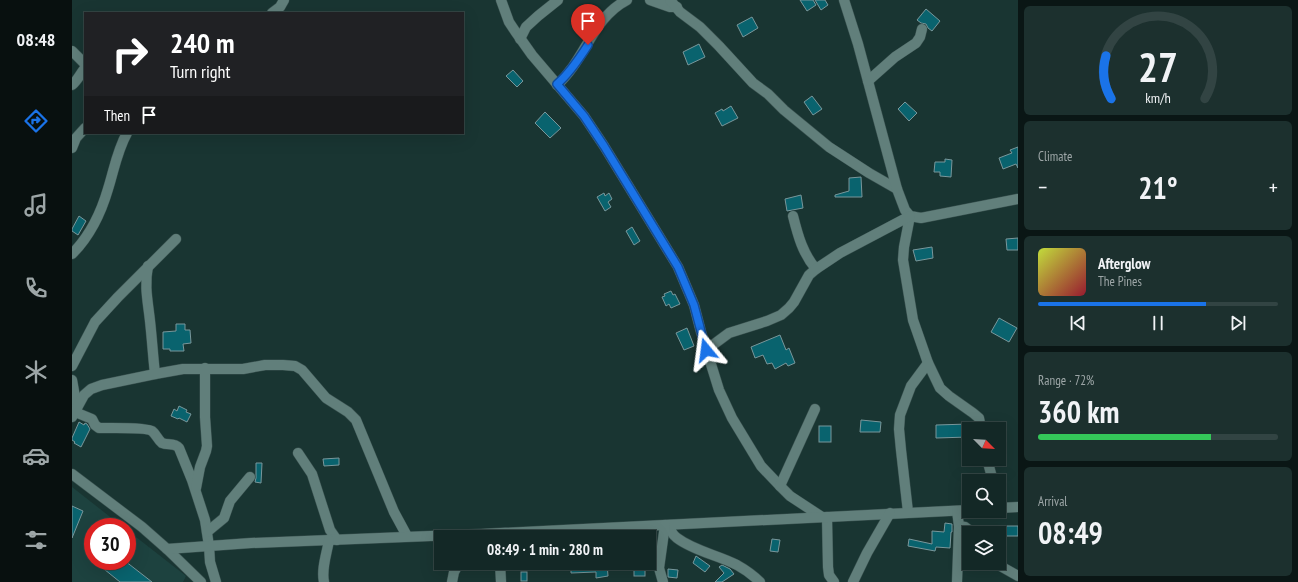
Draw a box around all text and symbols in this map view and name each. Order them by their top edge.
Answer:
pin [571,4,605,45]
icon: arrive [577,10,599,32]
text: 240 m [170,24,234,61]
text: 08:48 [17,28,55,51]
icon: right [104,28,156,80]
text: 27 [1138,39,1178,92]
text: Turn right [170,60,230,83]
text: km/h [1145,87,1171,106]
icon: arrive [138,104,160,126]
text: Then [104,106,130,125]
icon: directions [22,107,50,135]
text: Climate [1038,148,1072,165]
text: 21° [1138,168,1178,207]
text: − [1038,173,1047,201]
text: + [1269,173,1278,201]
icon: music [22,191,50,219]
text: Afterglow [1098,254,1150,273]
text: The Pines [1098,273,1142,290]
icon: phone [22,274,50,302]
icon: previous [1067,312,1089,334]
icon: pause [1147,312,1169,334]
icon: next [1227,312,1249,334]
position arrow [685,329,727,371]
icon: climate [22,358,50,386]
text: Range · 72% [1038,372,1094,389]
text: 360 km [1038,392,1119,431]
north arrow [962,422,1006,466]
map controls [962,422,1006,570]
icon: car [22,442,50,470]
button: search [962,474,1006,518]
text: Arrival [1038,493,1067,510]
text: 08:49 [1038,513,1103,552]
speed limit sign: 30 [84,518,136,570]
icon: filters [22,526,50,554]
button: layers [962,526,1006,570]
text: 08:49 · 1 min · 280 m [487,540,603,559]

